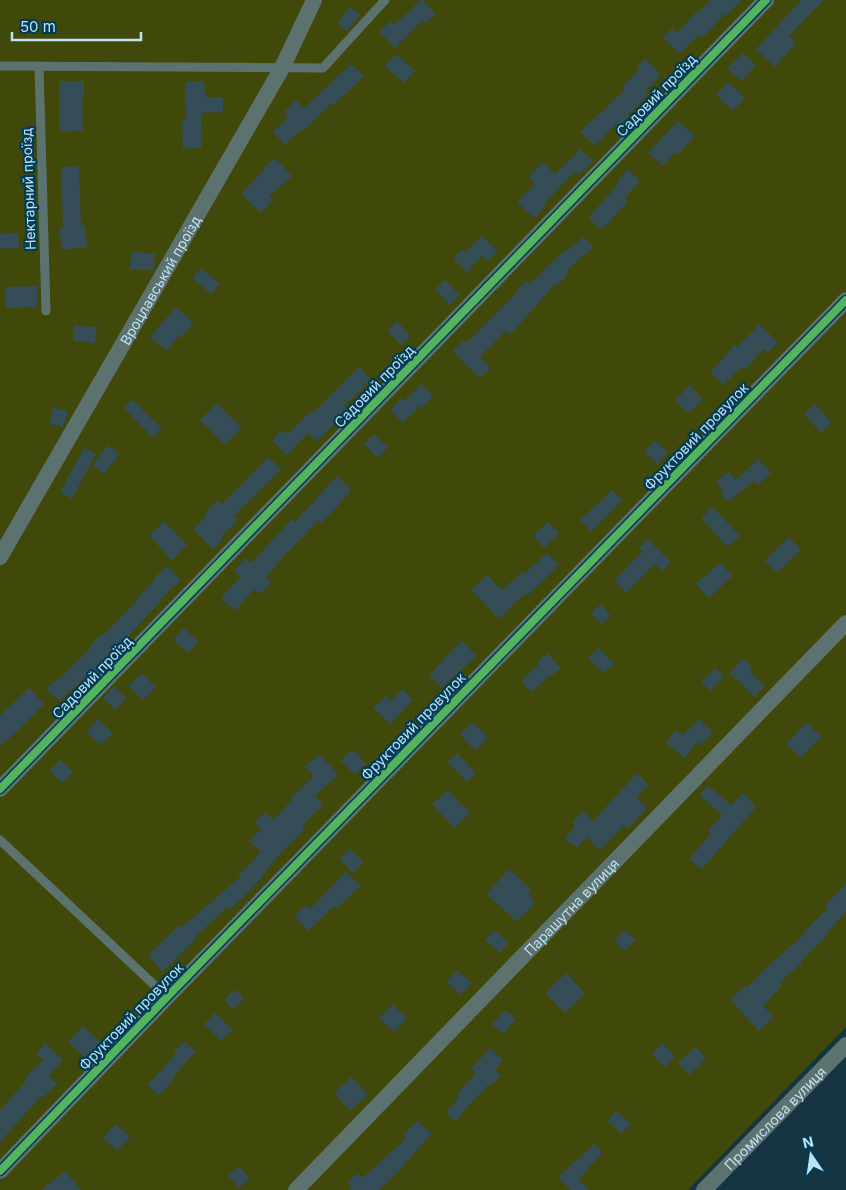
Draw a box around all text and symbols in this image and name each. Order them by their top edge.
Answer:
scale bar [12,10,141,42]
text: 50 m [20,17,56,36]
street label: Садовий проїзд [612,50,700,140]
street label: Нектарний проїзд [17,127,39,250]
street label: Вроцлавський проїзд [116,212,204,348]
street label: Садовий проїзд [330,341,418,431]
street label: Фруктовий провулок [640,378,752,493]
street label: Садовий проїзд [48,632,136,722]
street label: Фруктовий провулок [357,668,469,783]
street label: Парашутна вулиця [520,854,622,959]
street label: Фруктовий провулок [75,958,187,1073]
street label: Промислова вулиця [720,1062,829,1173]
north arrow [786,1130,836,1180]
text: N [801,1132,815,1151]

